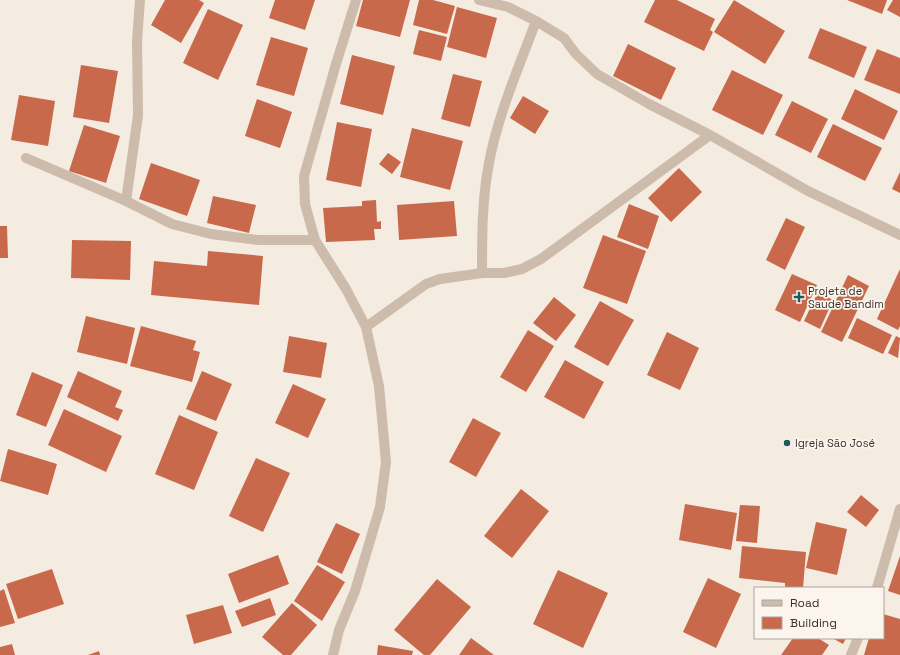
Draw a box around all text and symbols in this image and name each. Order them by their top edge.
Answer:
place label: Projeta de Saude Bandim [808,284,884,311]
marker: Projeta de Saude Bandim [793,291,805,303]
place label: Igreja São José [795,436,875,450]
marker: Igreja São José [782,438,792,448]
legend [754,587,884,639]
text: Road [790,595,819,611]
text: Building [790,615,837,631]

